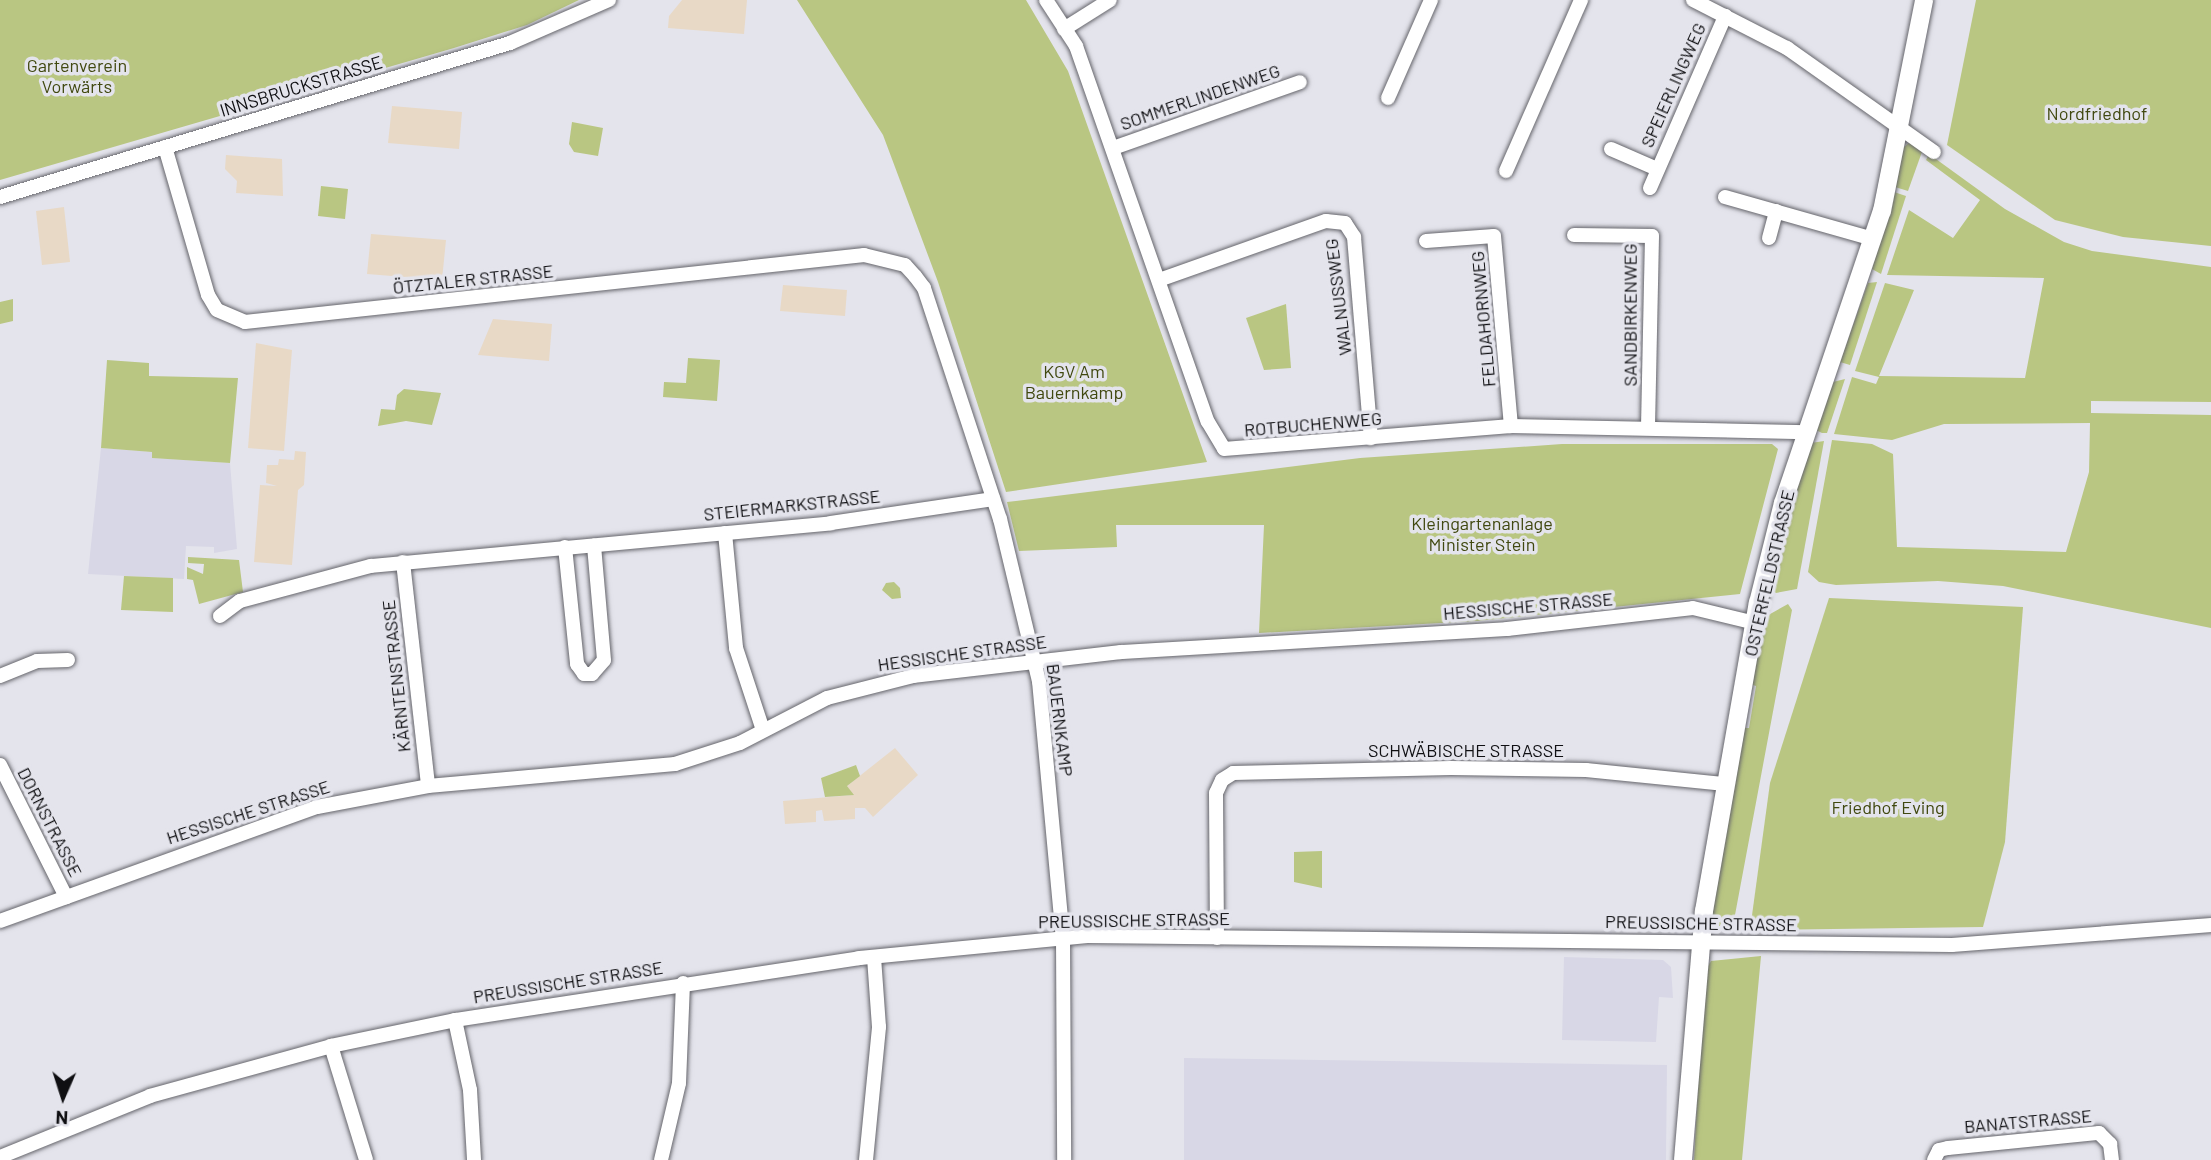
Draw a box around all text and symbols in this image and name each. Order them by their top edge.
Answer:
street label: SPEIERLINGWEG [1636,19,1710,151]
street label: INNSBRUCKSTRASSE [217,51,385,121]
park label: Gartenverein Vorwärts [27,55,127,98]
street label: SOMMERLINDENWEG [1117,59,1283,135]
park label: Nordfriedhof [2047,102,2147,124]
street label: WALNUSSWEG [1320,237,1356,357]
street label: SANDBIRKENWEG [1619,244,1641,386]
street label: FELDAHORNWEG [1466,250,1500,388]
street label: ÖTZTALER STRASSE [392,260,554,298]
park label: KGV Am Bauernkamp [1025,361,1123,404]
street label: ROTBUCHENWEG [1243,407,1383,441]
street label: STEIERMARKSTRASSE [702,485,882,525]
street label: OSTERFELDSTRASSE [1739,488,1799,658]
park label: Kleingartenanlage Minister Stein [1411,513,1553,556]
street label: HESSISCHE STRASSE [1442,588,1614,624]
street label: KÄRNTENSTRASSE [377,599,415,753]
street label: HESSISCHE STRASSE [876,630,1048,676]
street label: BAUERNKAMP [1042,662,1078,778]
street label: SCHWÄBISCHE STRASSE [1368,739,1564,761]
street label: DORNSTRASSE [13,764,87,880]
street label: HESSISCHE STRASSE [164,775,332,849]
park label: Friedhof Eving [1831,796,1945,818]
street label: PREUSSISCHE STRASSE [1038,908,1230,932]
street label: PREUSSISCHE STRASSE [1605,911,1797,935]
street label: PREUSSISCHE STRASSE [472,956,664,1008]
north arrow [28,1062,98,1132]
street label: BANATSTRASSE [1963,1105,2093,1137]
text: N [55,1107,69,1130]

